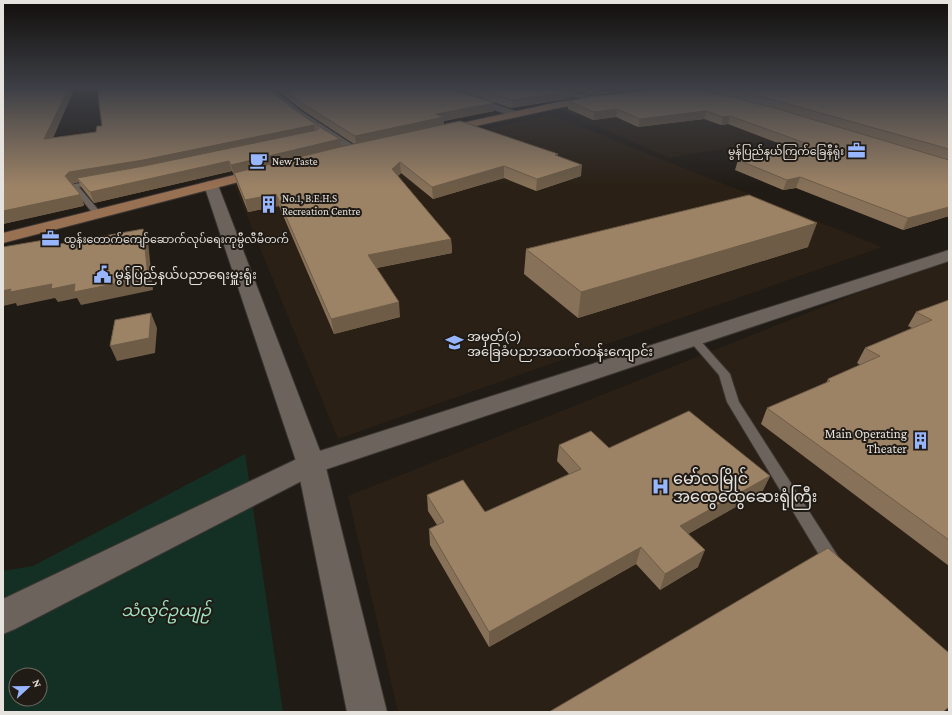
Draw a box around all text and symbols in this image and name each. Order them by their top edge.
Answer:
office icon: မွန်ပြည်နယ်ကြက်ခြေနီရုံး [847,141,867,161]
place label: မွန်ပြည်နယ်ကြက်ခြေနီရုံး [728,144,844,160]
cafe icon: New Taste [249,151,269,171]
place label: New Taste [272,155,318,167]
place label: No.1, B.E.H.S Recreation Centre [282,192,360,217]
building icon: No.1, B.E.H.S Recreation Centre [259,194,279,214]
office icon: ထွန်းတောက်ကျော်ဆောက်လုပ်ရေးကုမ္ပီလီမီတက် [41,229,61,249]
place label: ထွန်းတောက်ကျော်ဆောက်လုပ်ရေးကုမ္ပီလီမီတက် [64,232,289,248]
public building icon: မွန်ပြည်နယ်ပညာရေးမှူးရုံး [92,264,112,284]
place label: မွန်ပြည်နယ်ပညာရေးမှူးရုံး [115,266,257,285]
place label: အမှတ်(၁) အခြေခံပညာအထက်တန်းကျောင်း [467,328,653,362]
school or university icon: အမှတ်(၁) အခြေခံပညာအထက်တန်းကျောင်း [444,333,464,353]
place label: Main Operating Theater [825,426,908,456]
building icon: Main Operating Theater [910,430,930,450]
place label: မော်လမြိုင် အထွေထွေဆေးရုံကြီး [673,467,817,511]
hospital icon: မော်လမြိုင် အထွေထွေဆေးရုံကြီး [650,477,670,497]
park label: သံလွင်ဥယျဉ် [121,599,212,624]
north arrow [8,667,48,707]
text: N [30,678,44,689]

